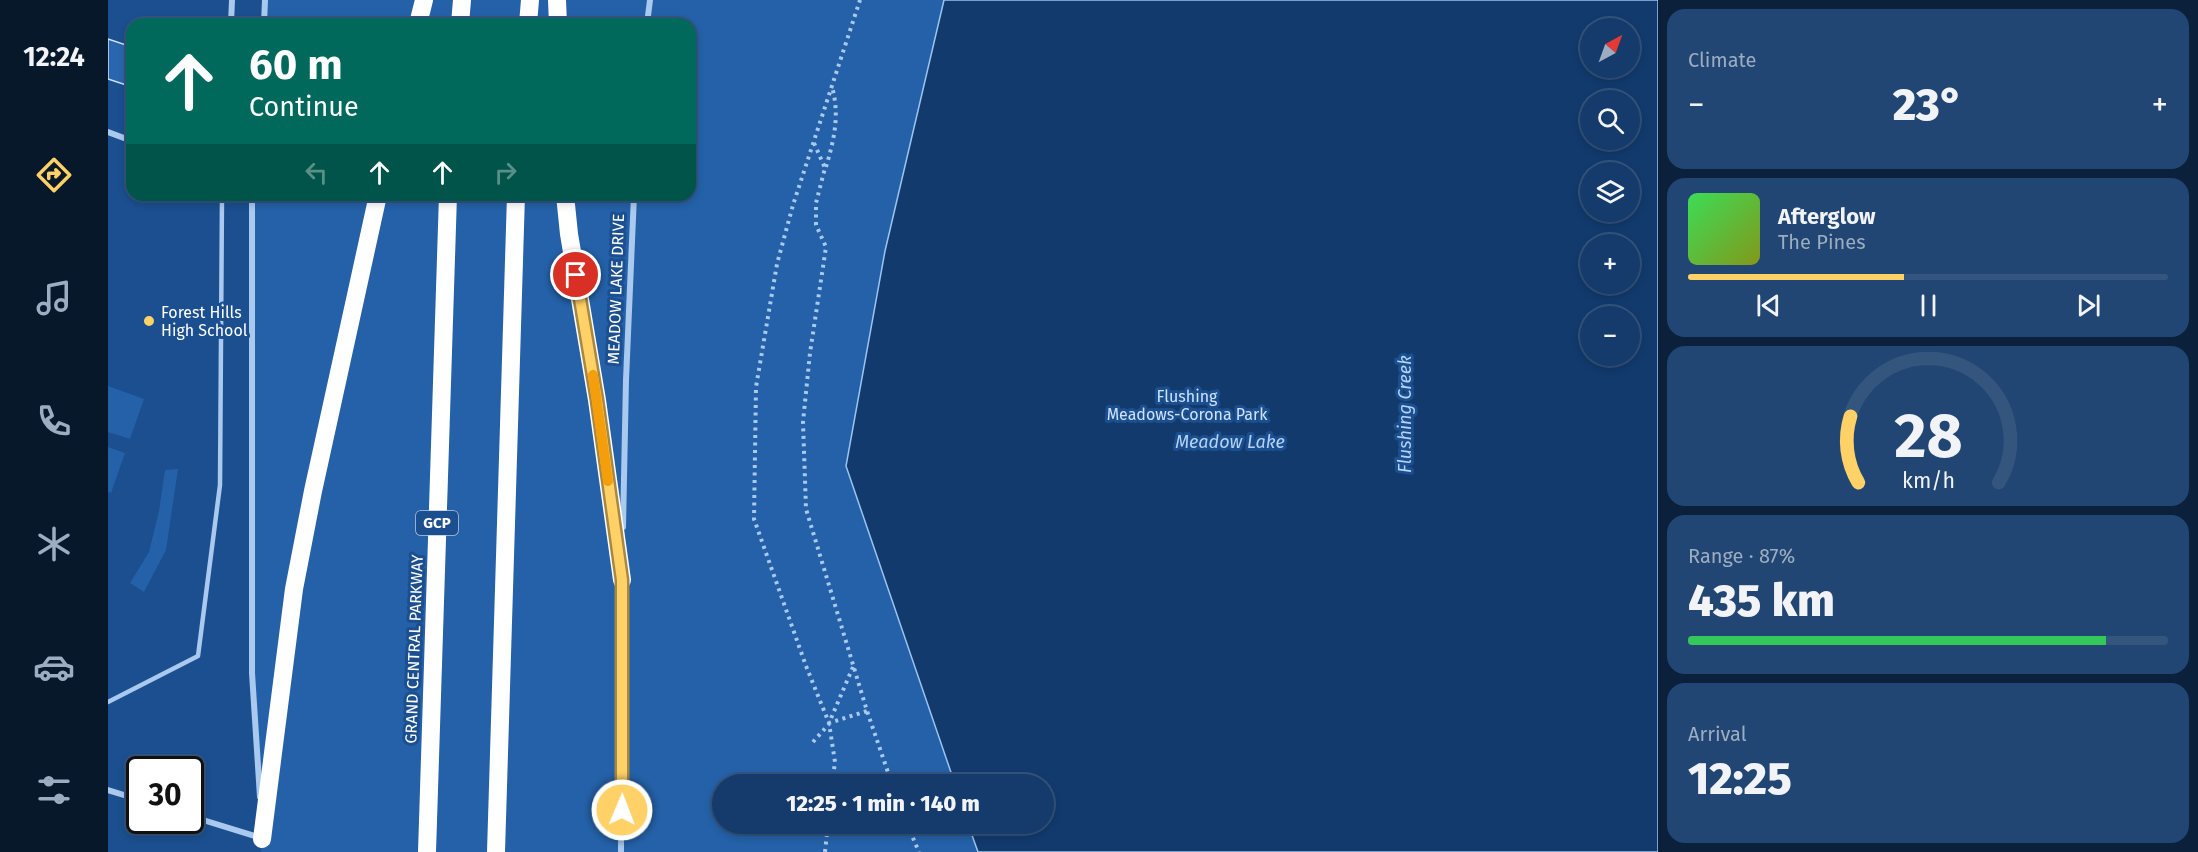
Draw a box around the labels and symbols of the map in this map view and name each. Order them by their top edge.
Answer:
north arrow [1580,18,1640,78]
street label: MEADOW LAKE DRIVE [604,213,628,365]
pin [550,249,601,300]
place label: Forest Hills High School [161,303,248,340]
marker: Forest Hills High School [142,314,156,328]
water label: Flushing Creek [1394,355,1416,473]
park label: Flushing Meadows-Corona Park [1107,387,1268,424]
water label: Meadow Lake [1175,431,1285,453]
road number: GCP [416,511,458,535]
street label: GRAND CENTRAL PARKWAY [401,554,427,744]
speed limit sign: 30 [126,756,204,834]
position arrow [590,778,654,842]

